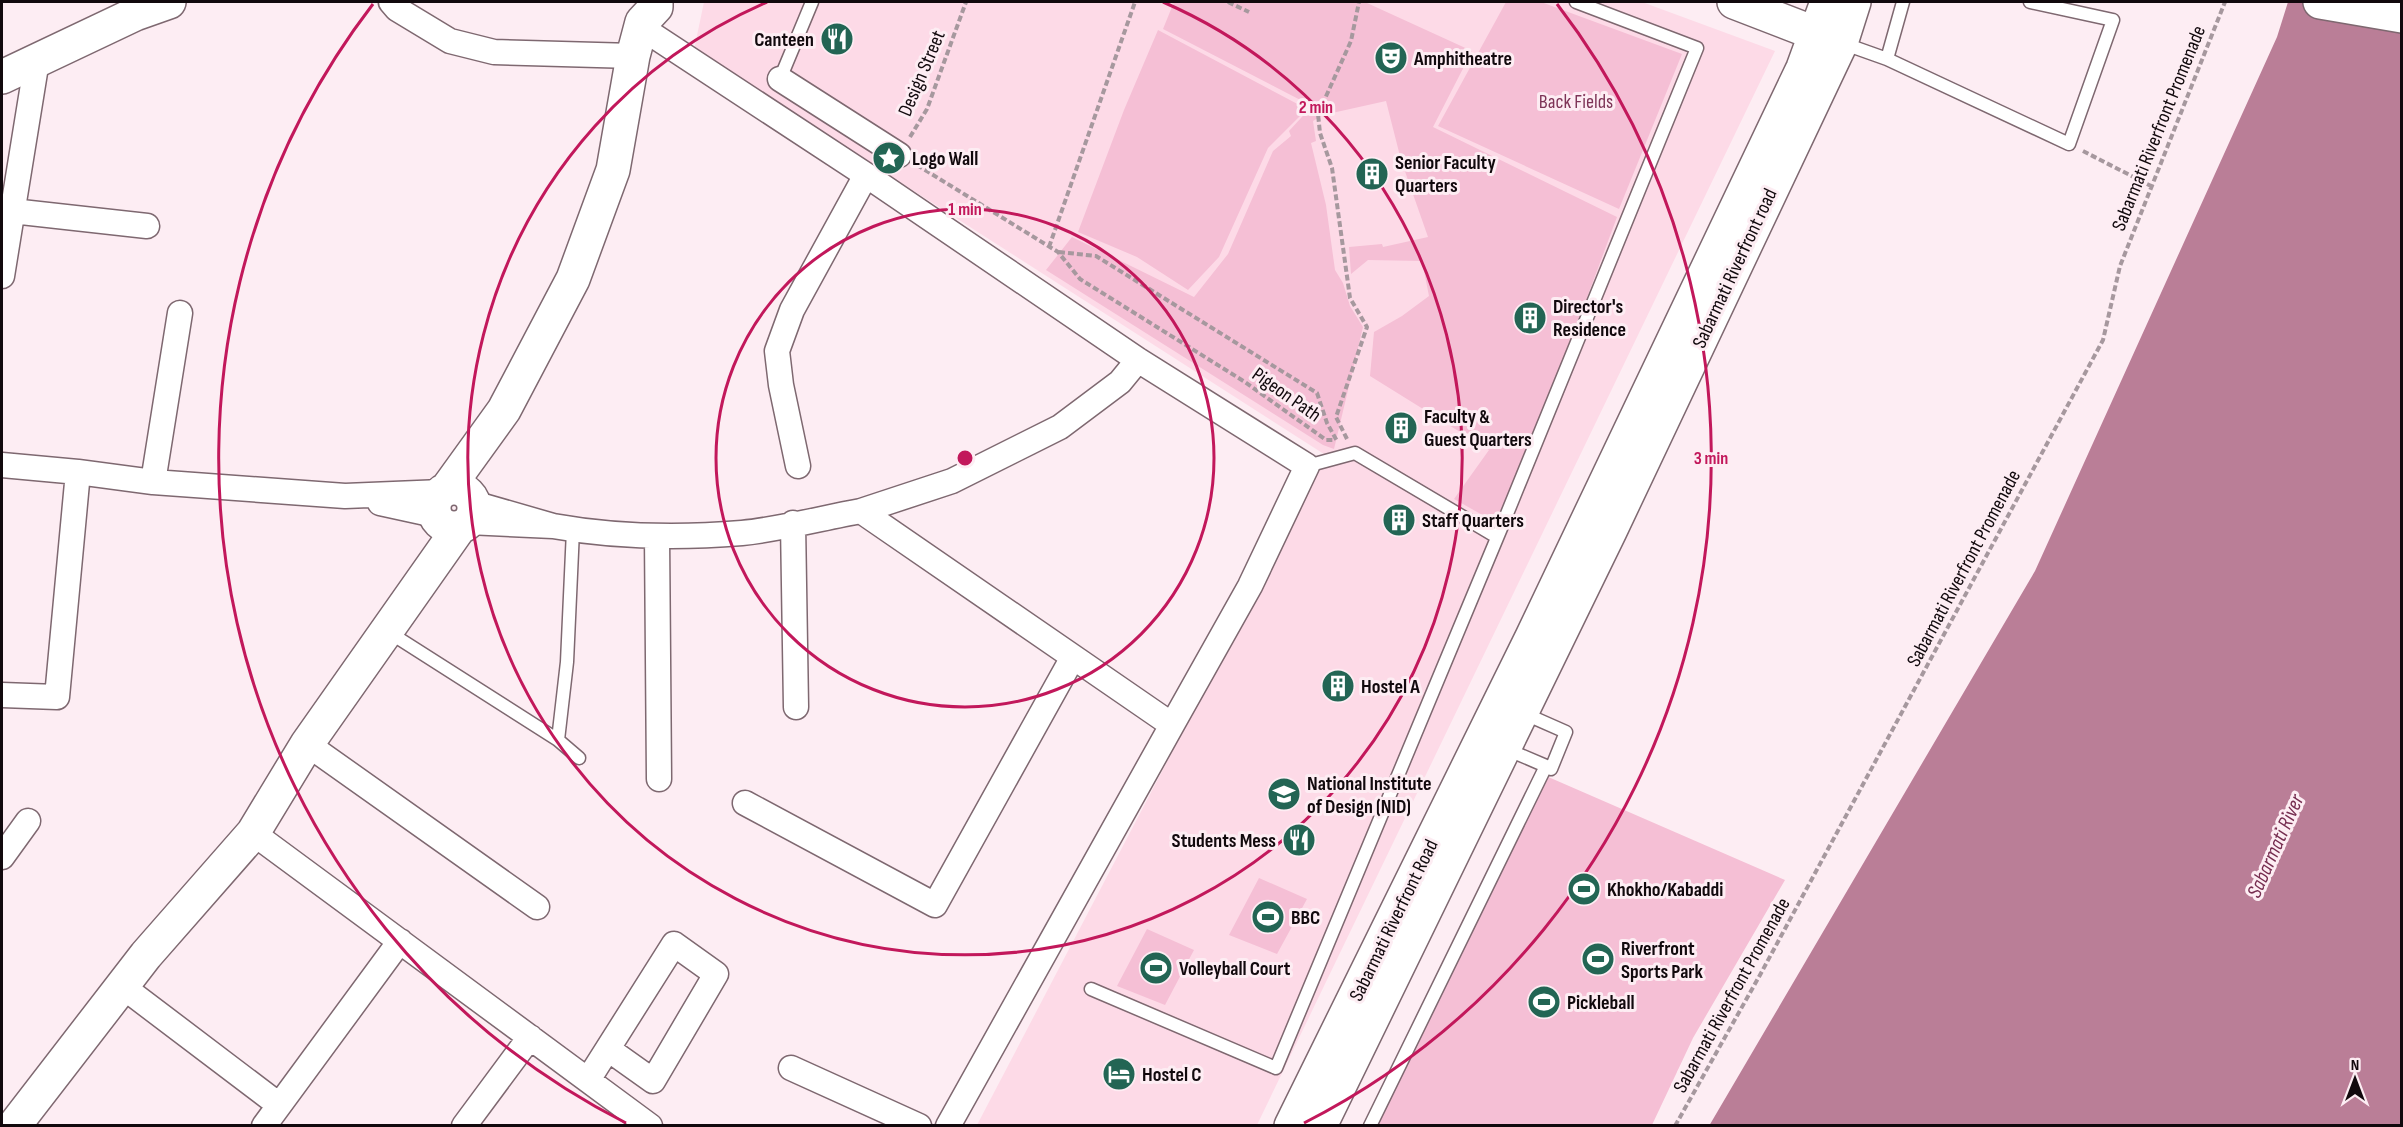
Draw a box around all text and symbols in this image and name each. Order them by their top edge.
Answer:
restaurant icon: Canteen [819,21,855,57]
street label: Sabarmati Riverfront Promenade [2107,22,2211,235]
street label: Design Street [893,27,951,120]
place label: Canteen [754,28,814,52]
theatre icon: Amphitheatre [1373,40,1409,76]
place label: Amphitheatre [1413,47,1512,71]
park label: Back Fields [1539,90,1613,114]
text: 2 min [1299,97,1333,118]
place icon: Logo Wall [871,140,907,176]
place label: Logo Wall [912,147,978,171]
place label: Senior Faculty Quarters [1395,151,1496,198]
building icon: Senior Faculty Quarters [1354,156,1390,192]
street label: Sabarmati Riverfront road [1687,185,1782,352]
text: 1 min [948,199,982,220]
place label: Director's Residence [1553,295,1626,342]
building icon: Director's Residence [1512,300,1548,336]
street label: Pigeon Path [1247,362,1326,427]
place label: Faculty & Guest Quarters [1424,405,1532,452]
building icon: Faculty & Guest Quarters [1383,410,1419,446]
centre of rings [955,448,975,468]
text: 3 min [1694,448,1728,469]
street label: Sabarmati Riverfront Promenade [1902,466,2026,671]
building icon: Staff Quarters [1381,502,1417,538]
place label: Staff Quarters [1422,509,1524,533]
building icon: Hostel A [1320,668,1356,704]
place label: Hostel A [1361,675,1420,699]
place label: National Institute of Design (NID) [1307,772,1432,819]
school or university icon: National Institute of Design (NID) [1266,776,1302,812]
water label: Sabarmati River [2242,790,2310,902]
restaurant icon: Students Mess [1281,822,1317,858]
place label: Students Mess [1172,829,1276,853]
street label: Sabarmati Riverfront Road [1344,836,1443,1005]
sports icon: Khokho/Kabaddi [1566,871,1602,907]
place label: Khokho/Kabaddi [1607,878,1723,902]
street label: Sabarmati Riverfront Promenade [1668,894,1796,1097]
sports icon: BBC [1250,899,1286,935]
place label: BBC [1291,906,1320,930]
place label: Riverfront Sports Park [1621,937,1704,984]
sports icon: Riverfront Sports Park [1580,941,1616,977]
sports icon: Volleyball Court [1138,950,1174,986]
place label: Volleyball Court [1179,957,1291,981]
sports icon: Pickleball [1526,984,1562,1020]
place label: Pickleball [1567,991,1635,1015]
north arrow [2325,1049,2385,1109]
hotel icon: Hostel C [1101,1056,1137,1092]
text: N [2351,1056,2359,1075]
place label: Hostel C [1142,1063,1202,1087]

